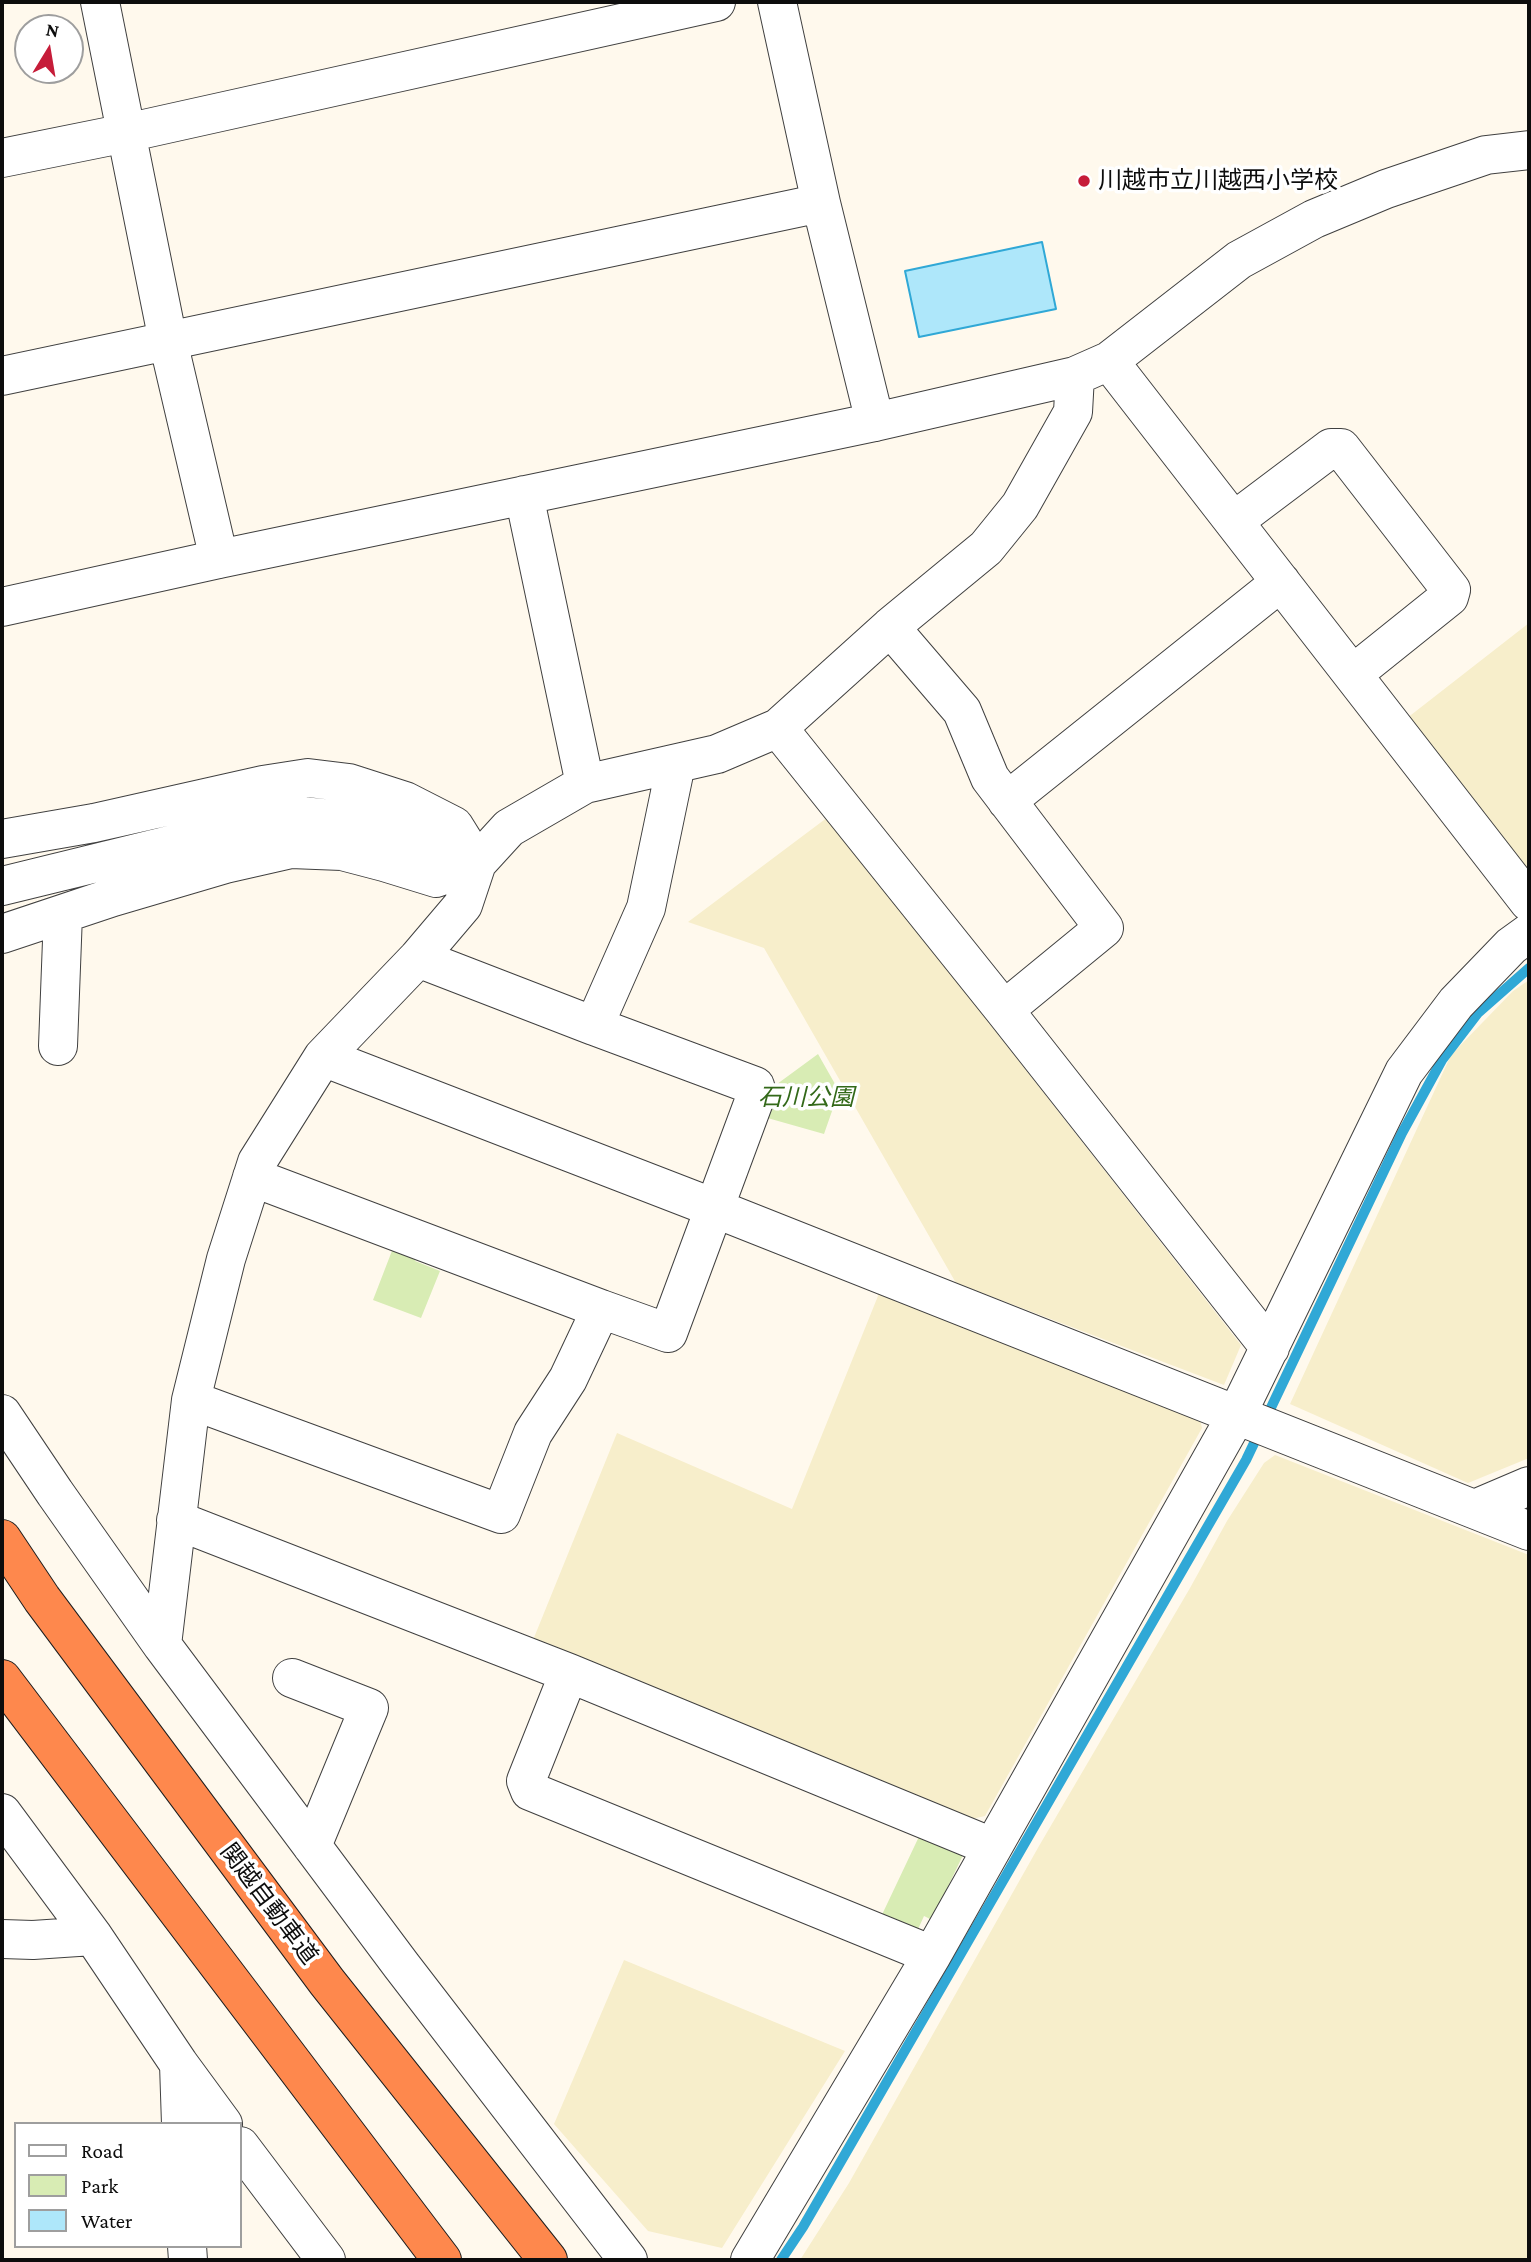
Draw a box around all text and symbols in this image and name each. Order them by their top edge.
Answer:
north arrow [14,14,84,84]
text: N [44,18,61,41]
place label: 川越市立川越西小学校 [1098,167,1338,195]
marker: 川越市立川越西小学校 [1076,173,1092,189]
park label: 石川公園 [758,1084,854,1112]
street label: 関越自動車道 [214,1838,324,1970]
legend [14,2122,242,2248]
text: Road [81,2139,124,2163]
text: Park [81,2174,118,2198]
text: Water [81,2209,133,2233]

